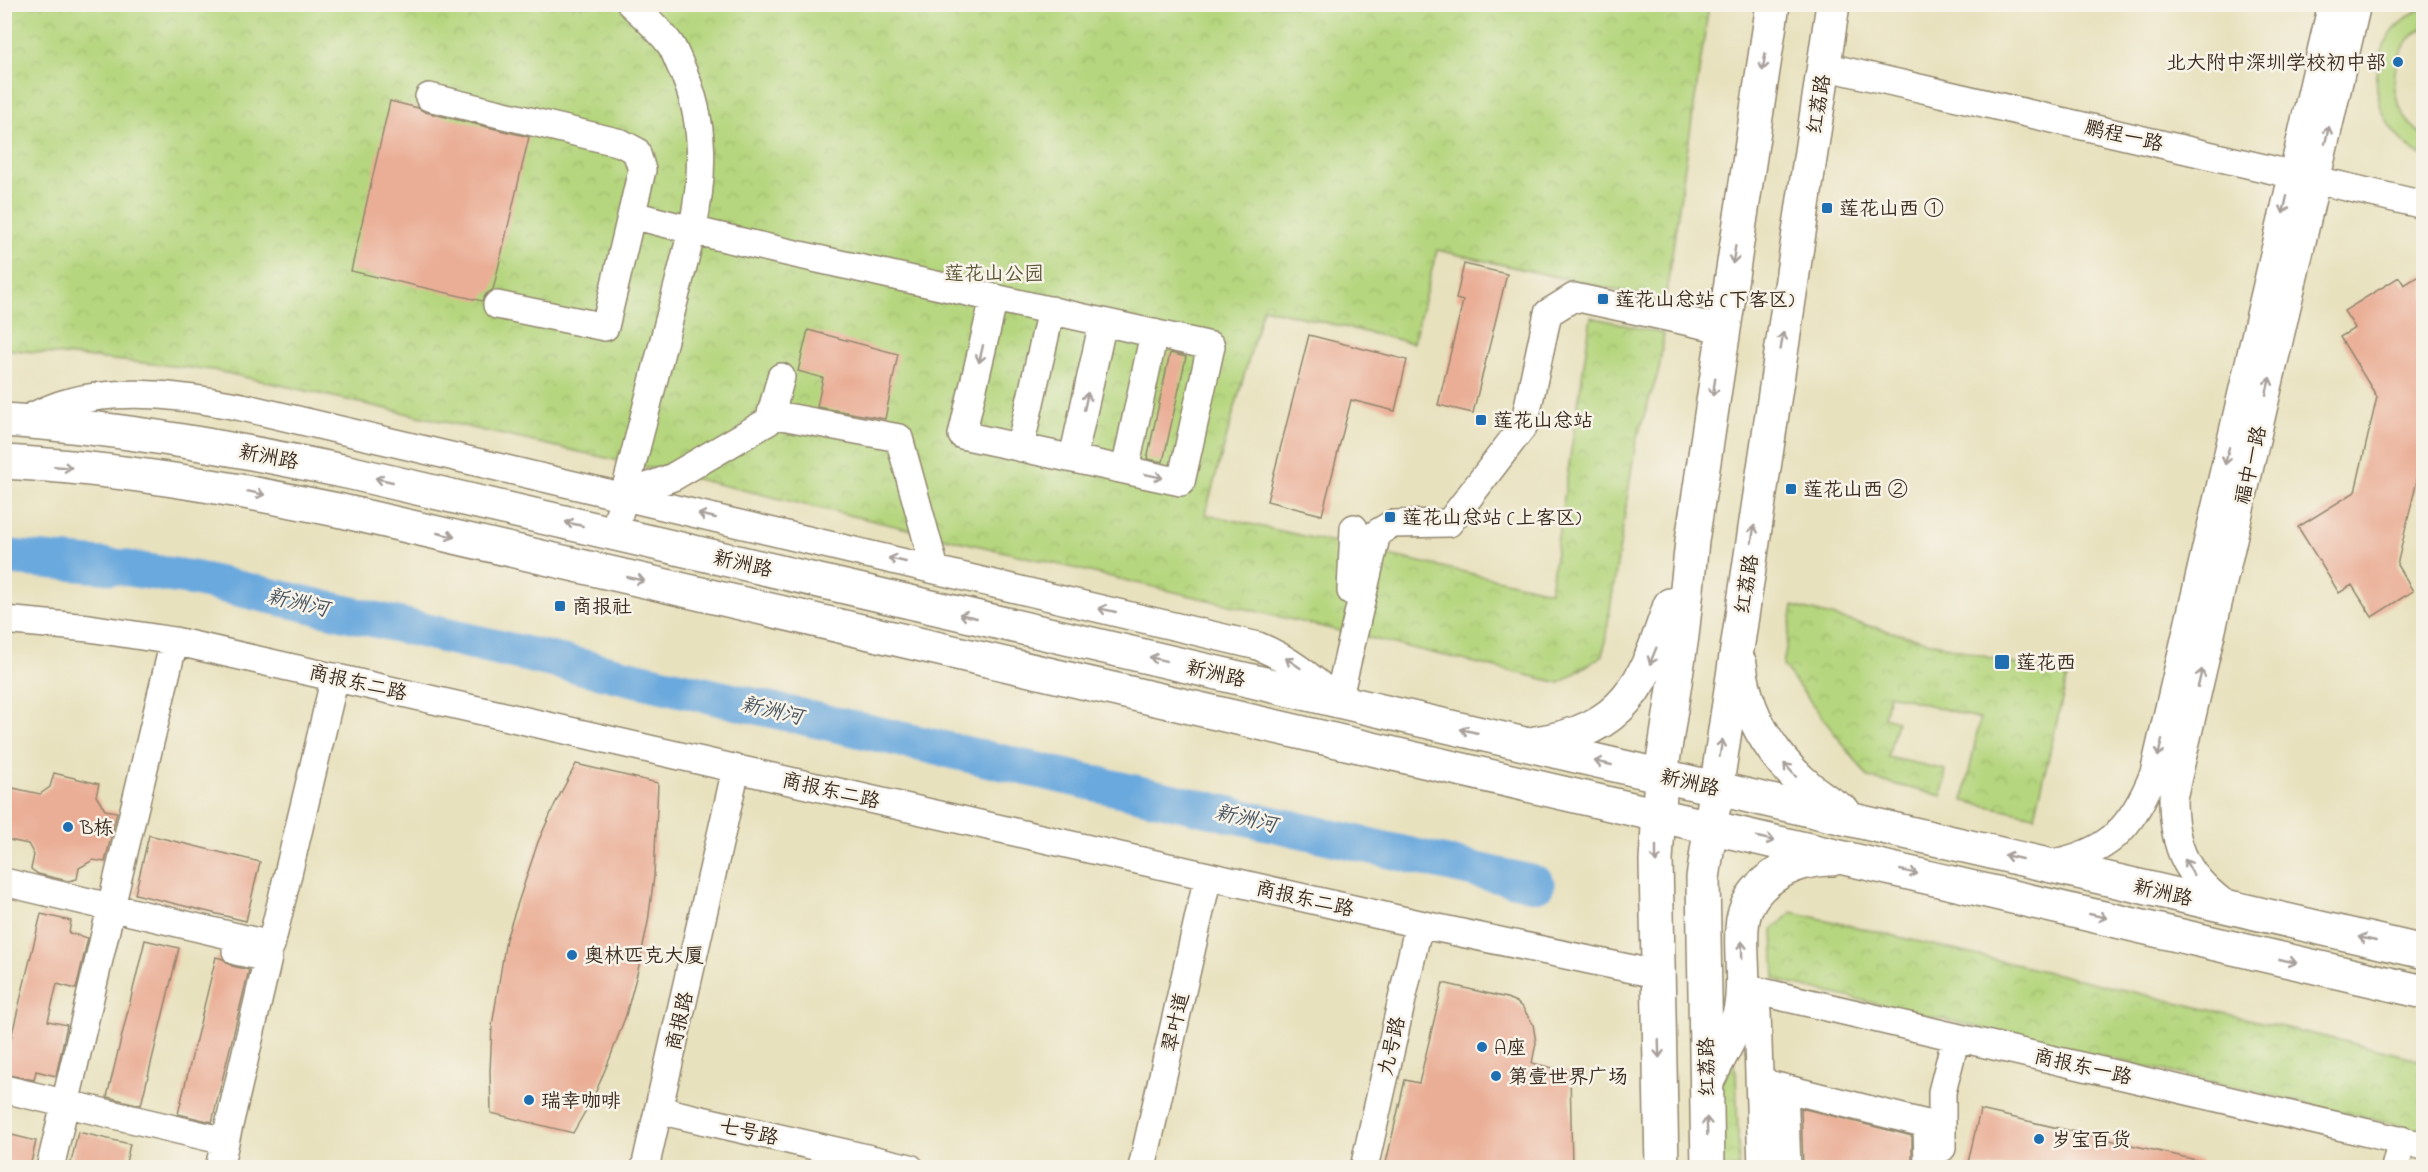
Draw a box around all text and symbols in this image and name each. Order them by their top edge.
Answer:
place label: 北大附中深圳学校初中部 [2166,50,2386,79]
one-way arrow [1758,52,1769,72]
marker: 北大附中深圳学校初中部 [2391,55,2405,69]
street label: 红荔路 [1801,72,1840,136]
street label: 鹏程一路 [2081,114,2167,161]
one-way arrow [2321,125,2333,144]
one-way arrow [2279,195,2291,214]
place label: 莲花山西 ① [1839,196,1944,225]
marker: 莲花山西 ① [1820,201,1834,215]
one-way arrow [1729,245,1740,264]
park label: 莲花山公园 [944,261,1044,290]
place label: 莲花山总站 (下客区) [1615,287,1794,316]
marker: 莲花山总站 (下客区) [1596,292,1610,306]
one-way arrow [1777,332,1788,352]
one-way arrow [974,345,986,364]
one-way arrow [1709,377,1720,397]
one-way arrow [2263,377,2275,396]
one-way arrow [1081,392,1092,411]
place label: 莲花山总站 [1493,408,1593,437]
marker: 莲花山总站 [1474,413,1488,427]
street label: 福中一路 [2229,422,2276,508]
street label: 新洲路 [236,438,302,479]
one-way arrow [2221,446,2233,465]
one-way arrow [52,462,72,473]
one-way arrow [1144,471,1163,482]
one-way arrow [374,474,393,486]
place label: 莲花山西 ② [1803,477,1908,506]
marker: 莲花山西 ② [1784,482,1798,496]
one-way arrow [246,488,265,499]
place label: 莲花山总站 (上客区) [1402,505,1581,534]
one-way arrow [698,510,717,521]
marker: 莲花山总站 (上客区) [1383,510,1397,524]
one-way arrow [564,518,583,530]
one-way arrow [1748,525,1759,545]
one-way arrow [437,530,456,542]
street label: 新洲路 [710,545,776,587]
street label: 红荔路 [1729,552,1768,616]
one-way arrow [887,554,906,566]
one-way arrow [627,574,646,586]
water label: 新洲河 [263,582,335,626]
place label: 商报社 [572,594,632,623]
marker: 商报社 [553,599,567,613]
one-way arrow [1098,604,1117,615]
one-way arrow [959,609,978,621]
one-way arrow [1647,646,1658,665]
place label: 莲花西 [2016,650,2076,679]
one-way arrow [1149,653,1168,665]
marker: 莲花西 [1993,653,2011,671]
street label: 新洲路 [1183,655,1249,697]
one-way arrow [1286,657,1302,669]
street label: 商报东二路 [305,659,410,710]
one-way arrow [2194,669,2206,688]
water label: 新洲河 [737,690,809,734]
one-way arrow [1459,725,1478,737]
one-way arrow [1715,738,1726,758]
one-way arrow [2154,738,2165,758]
one-way arrow [1594,756,1613,768]
one-way arrow [1783,763,1797,778]
street label: 新洲路 [1657,764,1723,806]
street label: 商报东二路 [778,767,883,818]
water label: 新洲河 [1211,798,1283,842]
place label: B栋 [79,815,113,844]
marker: B栋 [61,820,75,834]
one-way arrow [1756,834,1775,846]
one-way arrow [1650,844,1662,864]
one-way arrow [2004,851,2023,863]
one-way arrow [2183,859,2195,876]
one-way arrow [1899,867,1918,879]
street label: 新洲路 [2130,874,2196,916]
street label: 商报东二路 [1252,875,1357,926]
one-way arrow [2089,911,2108,923]
one-way arrow [2357,933,2377,944]
one-way arrow [1736,940,1748,960]
place label: 奥林匹克大厦 [584,943,704,972]
marker: 奥林匹克大厦 [565,948,579,962]
one-way arrow [2279,955,2298,967]
street label: 商报路 [661,988,703,1054]
street label: 翠叶道 [1157,990,1198,1055]
street label: 九号路 [1373,1013,1415,1079]
place label: A座 [1494,1035,1526,1064]
street label: 红荔路 [1693,1036,1724,1097]
one-way arrow [1653,1039,1664,1059]
marker: A座 [1475,1040,1489,1054]
street label: 商报东一路 [2030,1043,2135,1094]
place label: 第壹世界广场 [1508,1064,1628,1093]
marker: 第壹世界广场 [1489,1069,1503,1083]
place label: 瑞幸咖啡 [541,1088,621,1117]
marker: 瑞幸咖啡 [522,1093,536,1107]
street label: 七号路 [716,1113,782,1155]
one-way arrow [1701,1117,1713,1137]
place label: 岁宝百货 [2051,1127,2131,1156]
marker: 岁宝百货 [2032,1132,2046,1146]

